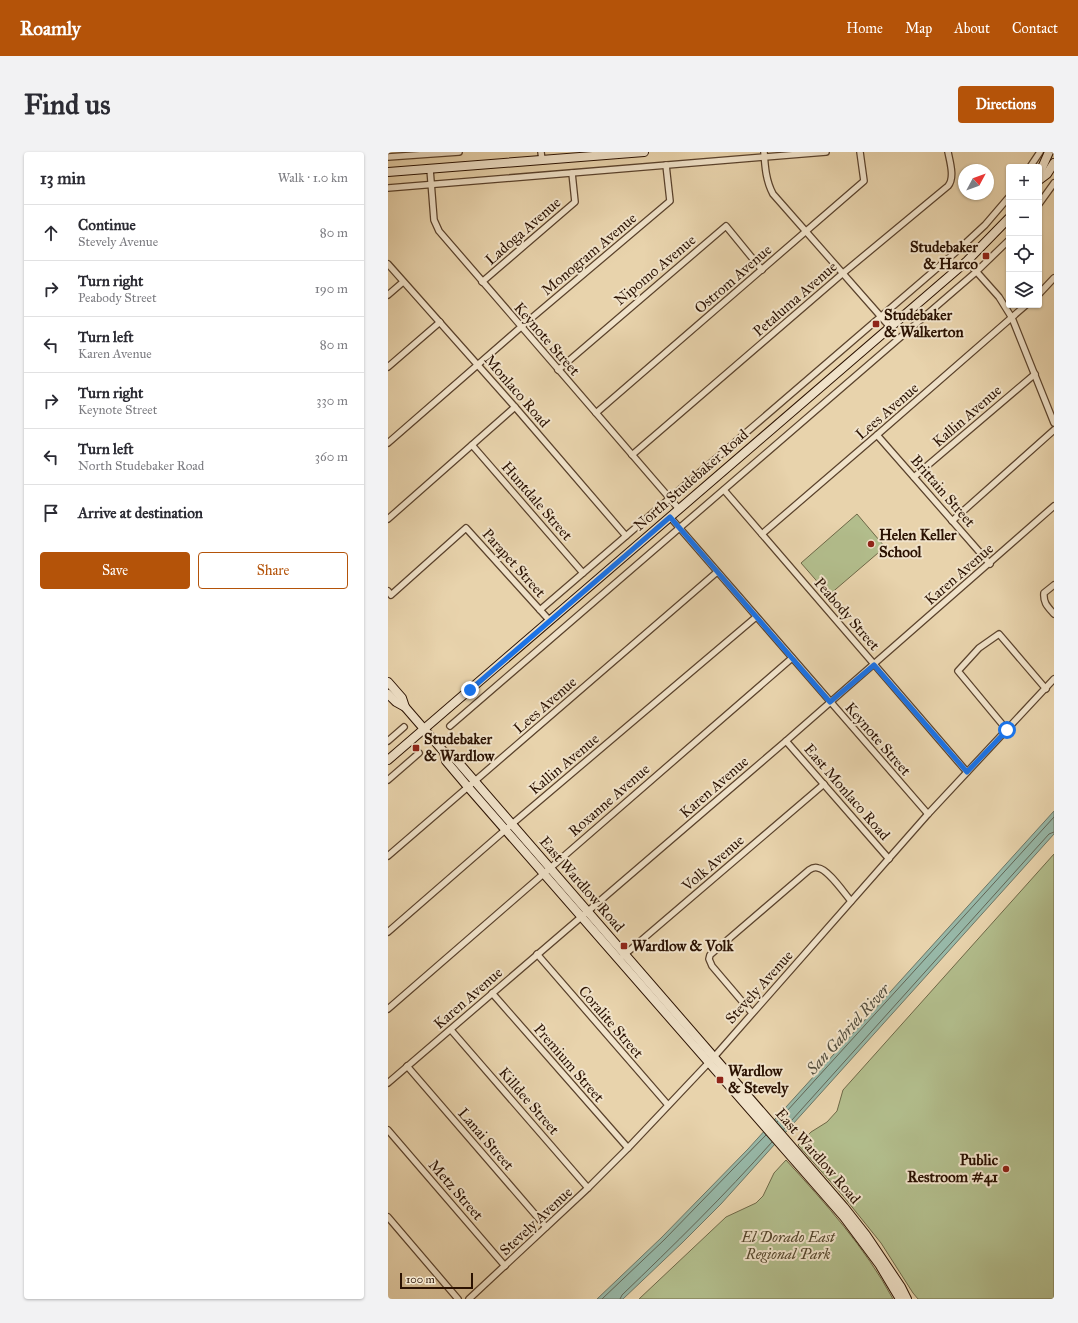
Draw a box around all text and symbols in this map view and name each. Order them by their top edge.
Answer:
text: Roamly [20,17,81,40]
text: Home [846,20,883,37]
text: Map [905,20,932,37]
text: About [954,20,990,37]
text: Contact [1012,20,1058,37]
button: Directions [958,86,1054,123]
text: Find us [24,87,110,122]
north arrow [958,164,994,200]
map controls [1006,164,1042,308]
button: + [1006,164,1042,200]
text: 13 min [40,168,85,189]
text: Walk · 1.0 km [278,170,348,186]
street label: Ladoga Avenue [482,193,564,269]
button: − [1006,200,1042,236]
street label: Monogram Avenue [538,209,640,299]
text: Continue [78,216,136,234]
icon: ahead [40,222,62,244]
text: 80 m [320,225,348,241]
street label: Nipomo Avenue [611,231,699,309]
text: Stevely Avenue [78,234,158,250]
button: locate [1006,236,1042,272]
place label: Studebaker & Harco [910,238,978,273]
street label: Ostrom Avenue [691,241,775,317]
marker: Studebaker & Harco [981,251,991,261]
street label: Petaluma Avenue [749,258,841,340]
text: Turn right [78,272,143,290]
button: layers [1006,272,1042,308]
icon: right [40,278,62,300]
text: 190 m [315,281,348,297]
text: Peabody Street [78,290,157,306]
street label: Keynote Street [510,299,584,380]
place label: Studebaker & Walkerton [884,306,965,341]
marker: Studebaker & Walkerton [871,319,881,329]
text: Turn left [78,328,134,346]
icon: left [40,334,62,356]
text: 80 m [320,337,348,353]
text: Karen Avenue [78,346,152,362]
street label: Monlaco Road [480,351,554,431]
street label: Lees Avenue [852,379,922,443]
street label: Kallin Avenue [929,381,1005,451]
text: Turn right [78,384,143,402]
icon: right [40,390,62,412]
text: 330 m [316,393,348,409]
text: Keynote Street [78,402,157,418]
street label: North Studebaker Road [630,425,752,535]
text: Turn left [78,440,134,458]
icon: left [40,446,62,468]
text: 360 m [315,449,348,465]
street label: Brittain Street [907,451,980,531]
text: North Studebaker Road [78,458,204,474]
street label: Huntdale Street [498,458,577,545]
icon: arrive [40,502,62,524]
text: Arrive at destination [78,504,203,522]
street label: Parapet Street [478,525,550,602]
place label: Helen Keller School [879,526,957,561]
marker: Helen Keller School [866,539,876,549]
street label: Karen Avenue [921,539,997,609]
button: Save [40,552,190,589]
button: Share [198,552,348,589]
street label: Peabody Street [810,574,884,655]
street label: Lees Avenue [510,673,580,737]
route end [461,681,479,699]
street label: Keynote Street [841,699,915,780]
route start [998,721,1016,739]
place label: Studebaker & Wardlow [424,730,495,765]
street label: Kallin Avenue [525,730,603,798]
street label: East Monlaco Road [800,740,894,844]
marker: Studebaker & Wardlow [411,743,421,753]
street label: Karen Avenue [676,752,752,822]
street label: Roxanne Avenue [565,760,653,840]
street label: Volk Avenue [678,831,748,895]
street label: East Wardlow Road [536,833,629,936]
place label: Wardlow & Volk [632,937,735,955]
marker: Wardlow & Volk [619,941,629,951]
street label: Stevely Avenue [721,947,797,1027]
street label: Karen Avenue [430,963,506,1033]
water label: San Gabriel River [802,979,895,1079]
street label: Coralite Street [575,982,648,1062]
street label: Premium Street [530,1020,608,1106]
place label: Wardlow & Stevely [728,1062,789,1098]
street label: Killdee Street [495,1064,564,1139]
marker: Wardlow & Stevely [715,1075,725,1085]
street label: Lanai Street [454,1104,518,1174]
street label: East Wardlow Road [772,1105,865,1208]
place label: Public Restroom #41 [907,1151,999,1187]
street label: Metz Street [425,1156,488,1224]
marker: Public Restroom #41 [1001,1164,1011,1174]
street label: Stevely Avenue [496,1183,576,1259]
park label: El Dorado East Regional Park [740,1228,836,1263]
scale bar [400,1271,473,1290]
text: 100 m [406,1273,435,1286]

